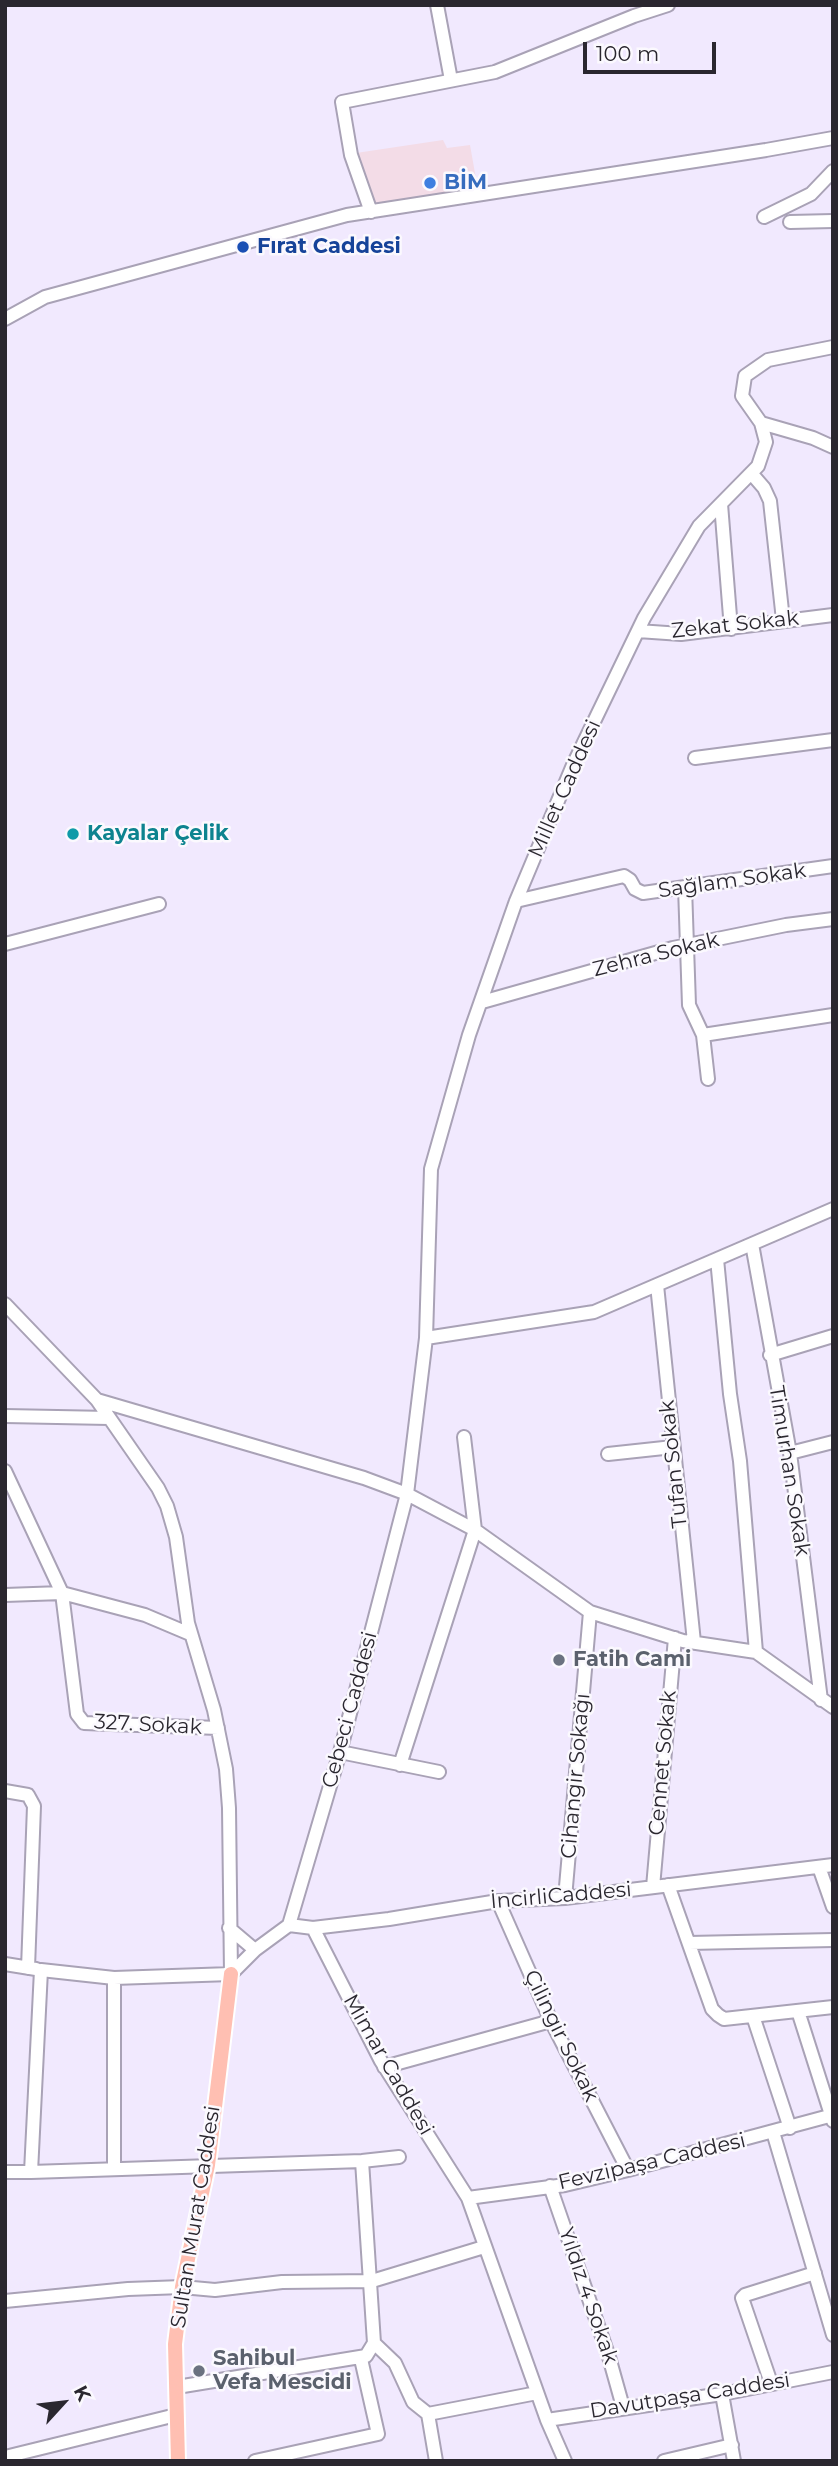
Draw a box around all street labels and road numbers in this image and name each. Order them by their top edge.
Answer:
street label: Zekat Sokak [670,606,800,644]
street label: Millet Caddesi [523,716,607,862]
street label: Sağlam Sokak [657,858,807,904]
street label: Zehra Sokak [590,927,722,983]
street label: Timurhan Sokak [763,1384,815,1558]
street label: Tufan Sokak [655,1399,693,1529]
street label: Cebeci Caddesi [317,1629,383,1791]
street label: Cennet Sokak [644,1689,682,1837]
street label: Cihangir Sokağı [556,1692,596,1860]
street label: 327. Sokak [93,1710,203,1740]
street label: İncirliCaddesi [489,1877,633,1915]
street label: Çilingir Sokak [518,1966,604,2106]
street label: Mimar Caddesi [337,1990,439,2140]
street label: Sultan Murat Caddesi [166,2104,226,2330]
street label: Fevzipaşa Caddesi [556,2128,748,2196]
street label: Yıldız 4 Sokak [553,2224,623,2368]
street label: Davutpaşa Caddesi [588,2368,792,2424]

